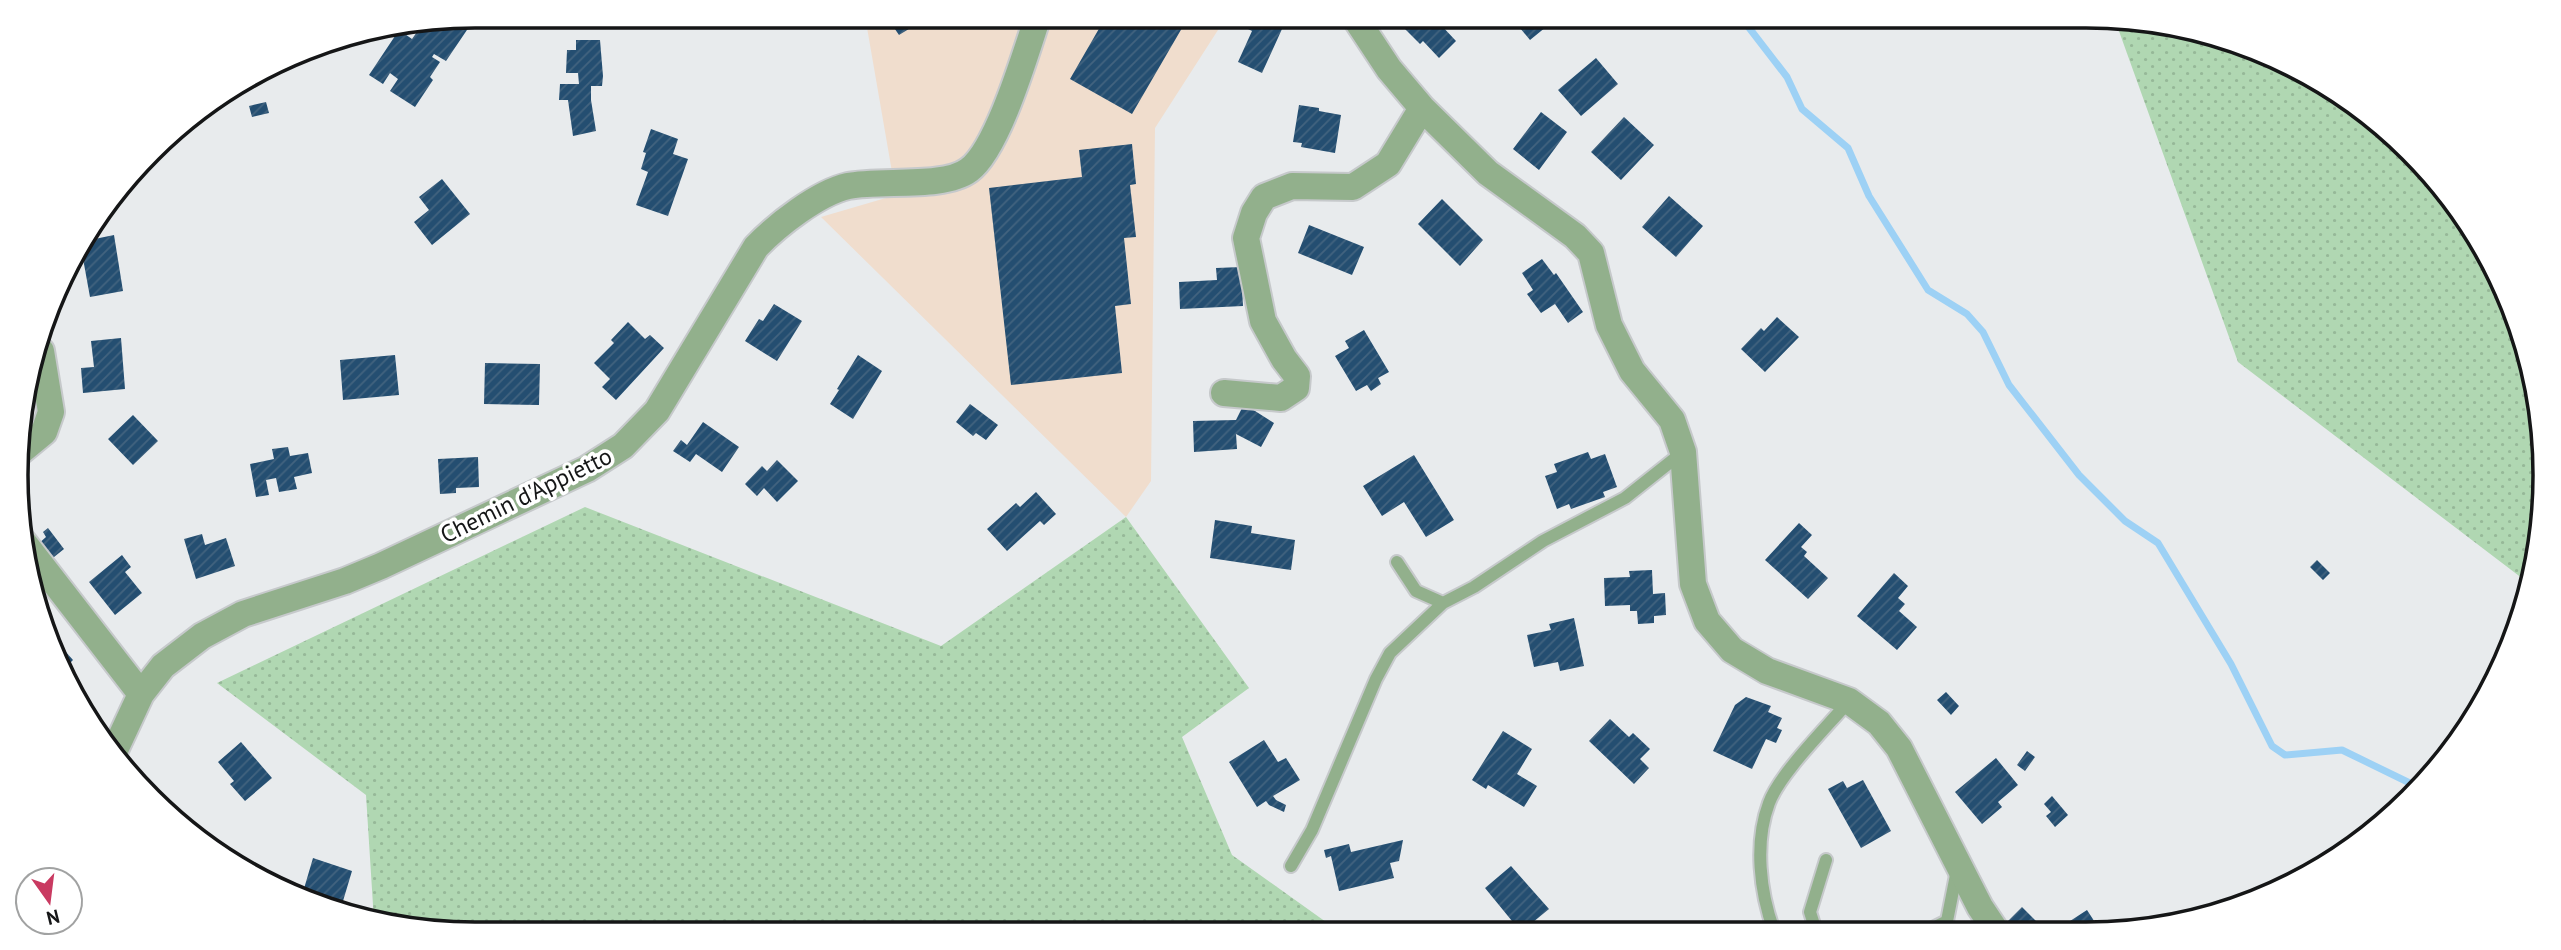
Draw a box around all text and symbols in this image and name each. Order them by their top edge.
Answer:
street label: Chemin d'Appietto [435,440,617,550]
north arrow [14,866,84,936]
text: N [44,904,62,931]

